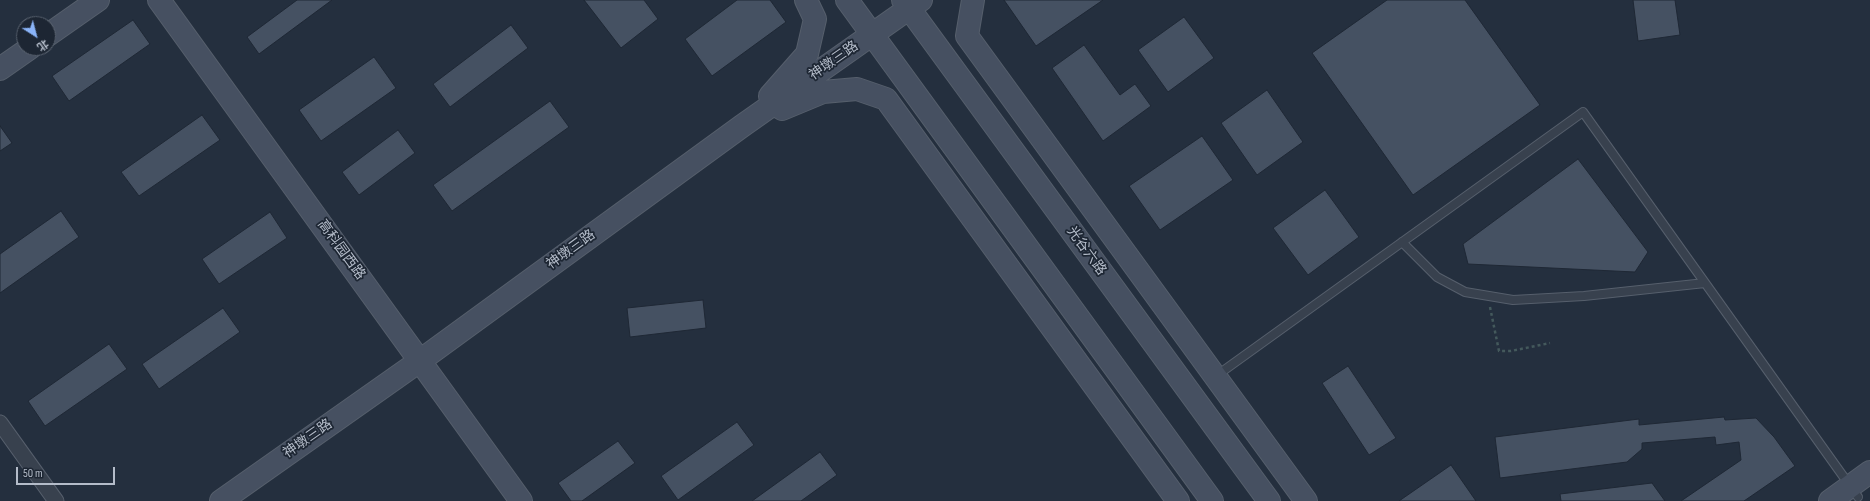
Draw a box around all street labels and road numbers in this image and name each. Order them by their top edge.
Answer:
street label: 神墩三路 [806,38,862,84]
street label: 高科园西路 [314,217,368,283]
street label: 光谷六路 [1063,223,1109,279]
street label: 神墩三路 [543,227,599,273]
street label: 神墩三路 [280,416,336,462]

